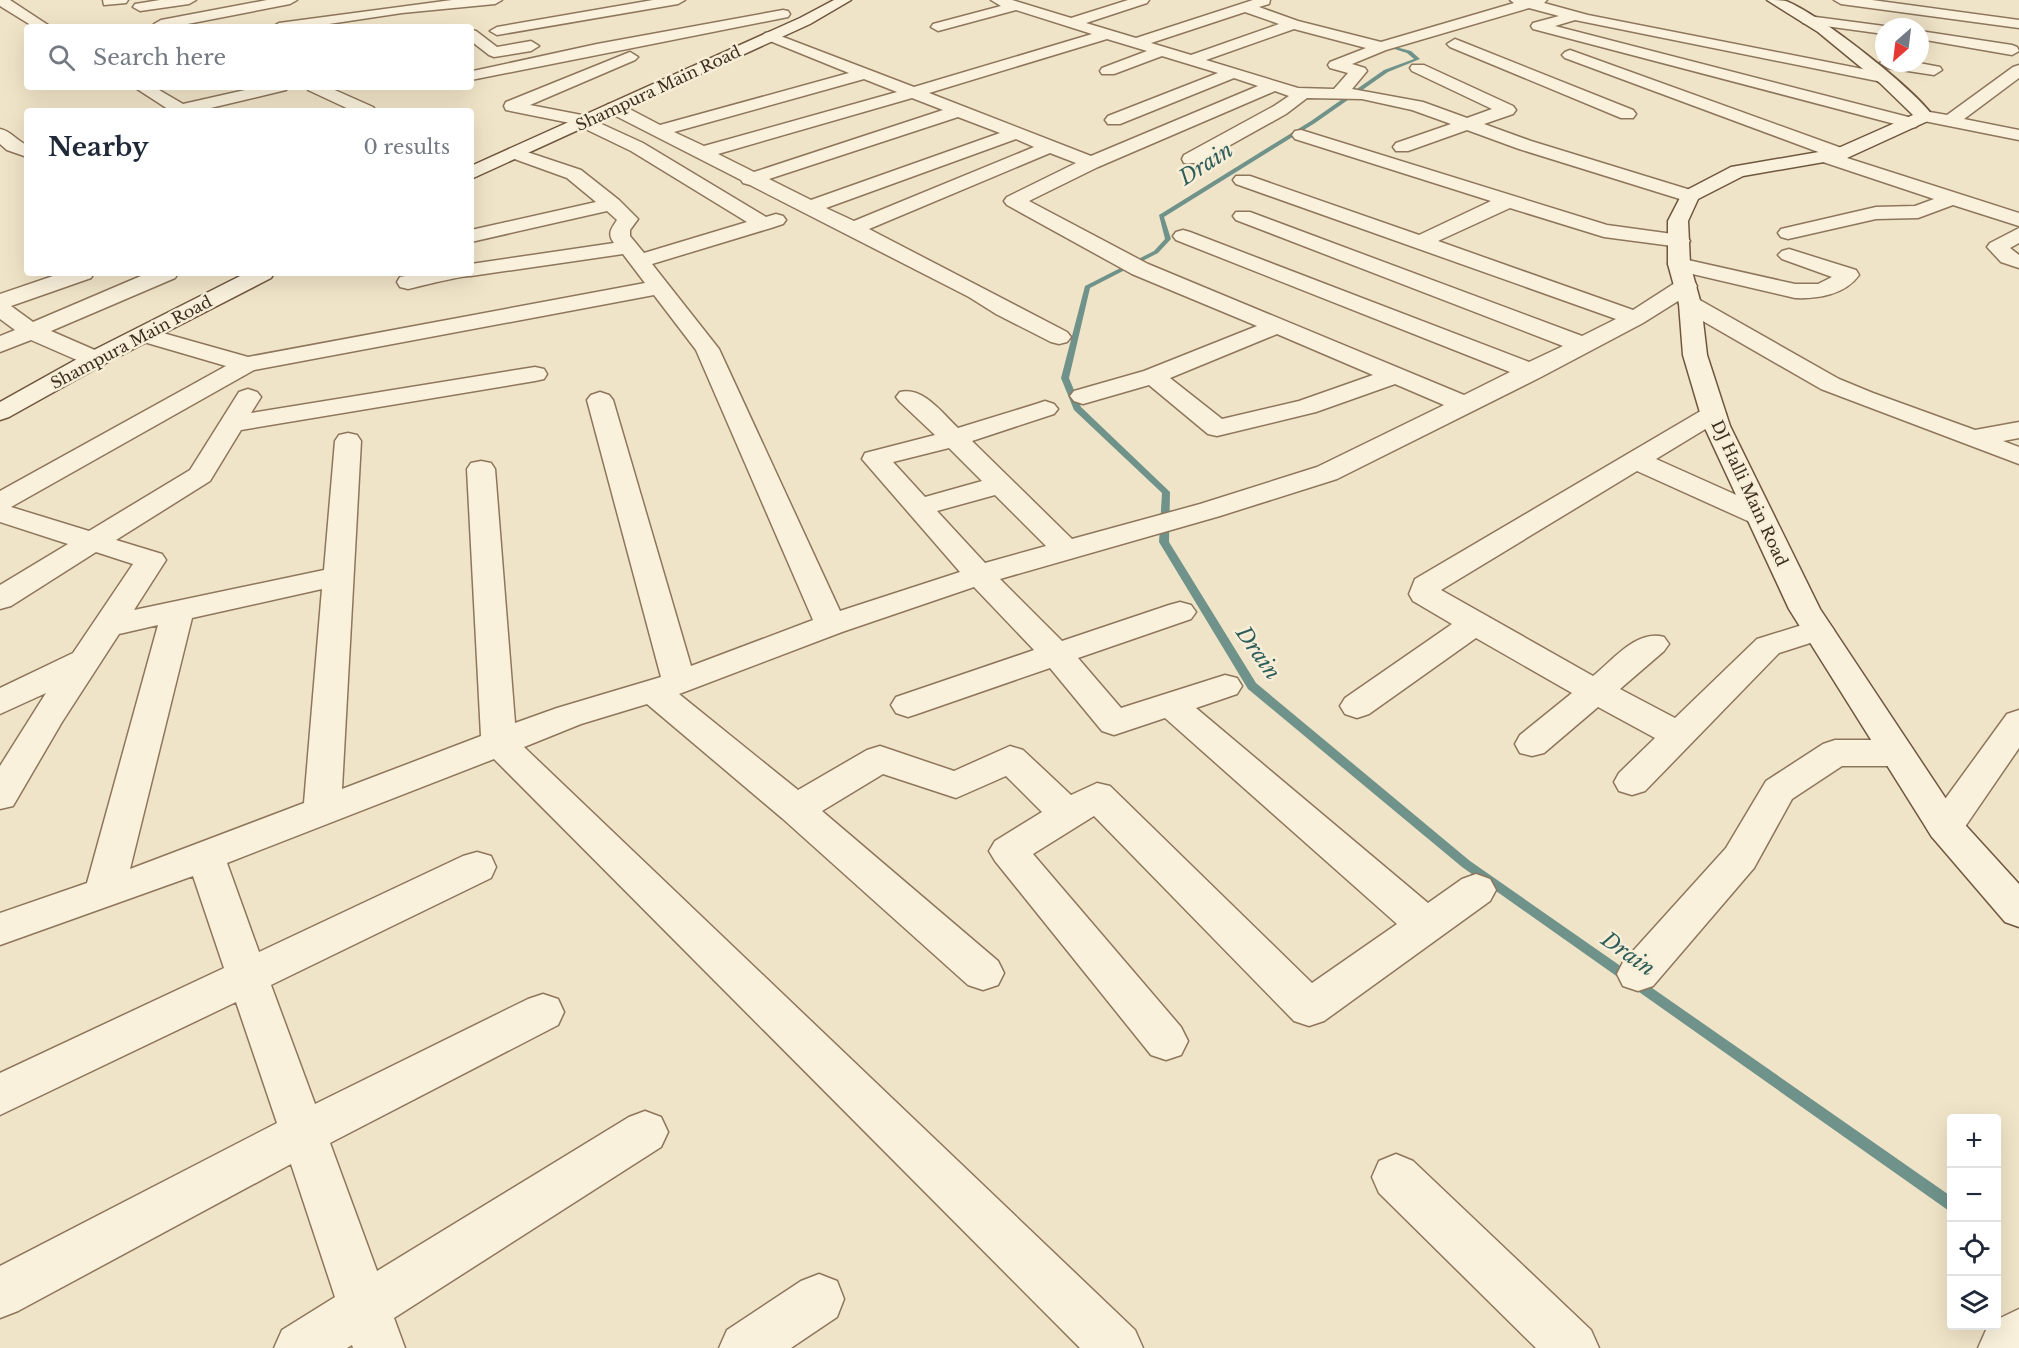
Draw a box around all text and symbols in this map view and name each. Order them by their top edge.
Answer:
north arrow [1875,18,1929,72]
search box [24,24,474,90]
icon: search [45,41,78,74]
street label: Shampura Main Road [572,41,744,135]
text: Search here [93,44,226,71]
text: Nearby [48,131,149,163]
text: 0 results [364,135,450,159]
water label: Drain [1173,137,1238,192]
street label: Shampura Main Road [47,291,215,393]
street label: DJ Halli Main Road [1707,417,1793,569]
water label: Drain [1230,620,1286,685]
water label: Drain [1595,926,1660,982]
map controls [1947,1114,2001,1330]
button: + [1947,1114,2001,1168]
button: − [1947,1168,2001,1222]
button: locate [1947,1222,2001,1276]
button: layers [1947,1276,2001,1330]

